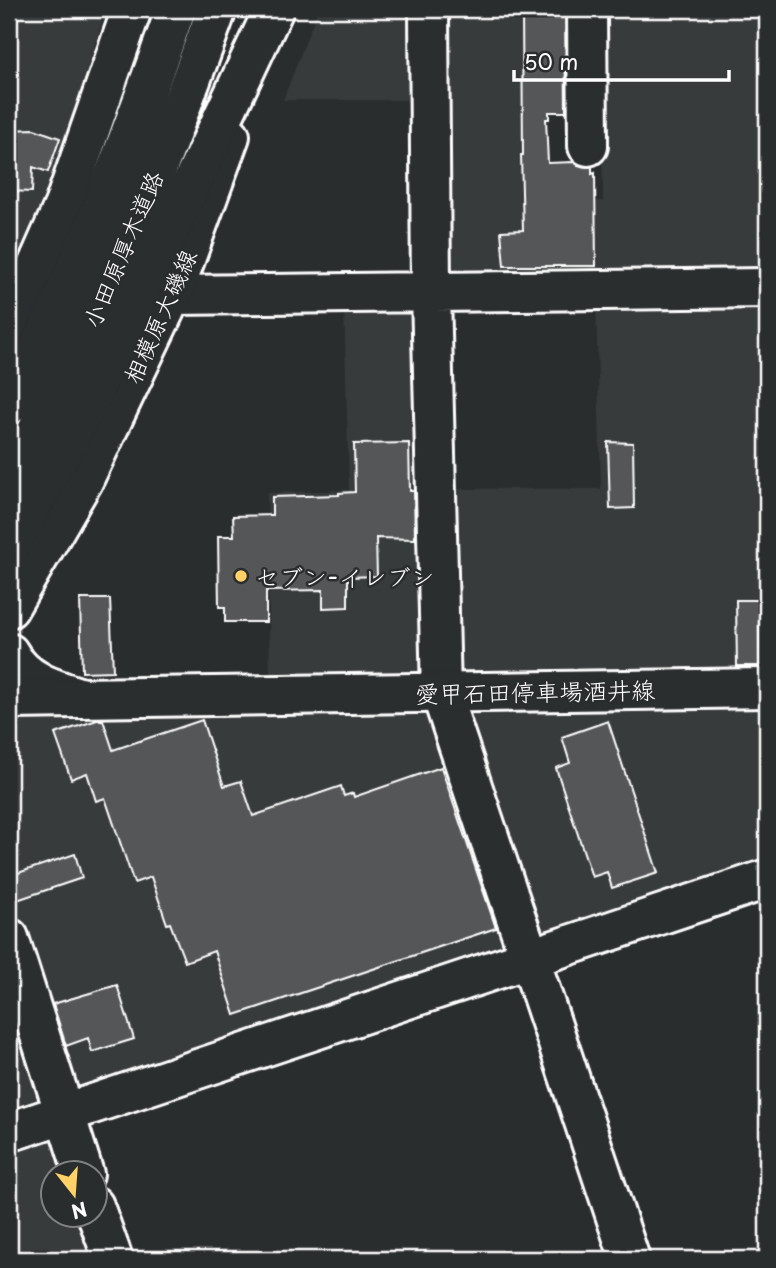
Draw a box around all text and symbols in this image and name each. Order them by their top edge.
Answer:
scale bar [514,38,729,82]
text: 50 m [524,45,578,77]
street label: 小田原厚木道路 [73,165,171,333]
street label: 相模原大磯線 [113,243,205,389]
place label: セブン-イレブン [255,558,435,594]
marker: セブン-イレブン [233,568,249,584]
street label: 愛甲石田停車場酒井線 [415,671,655,711]
north arrow [38,1160,108,1230]
text: N [68,1196,91,1227]

